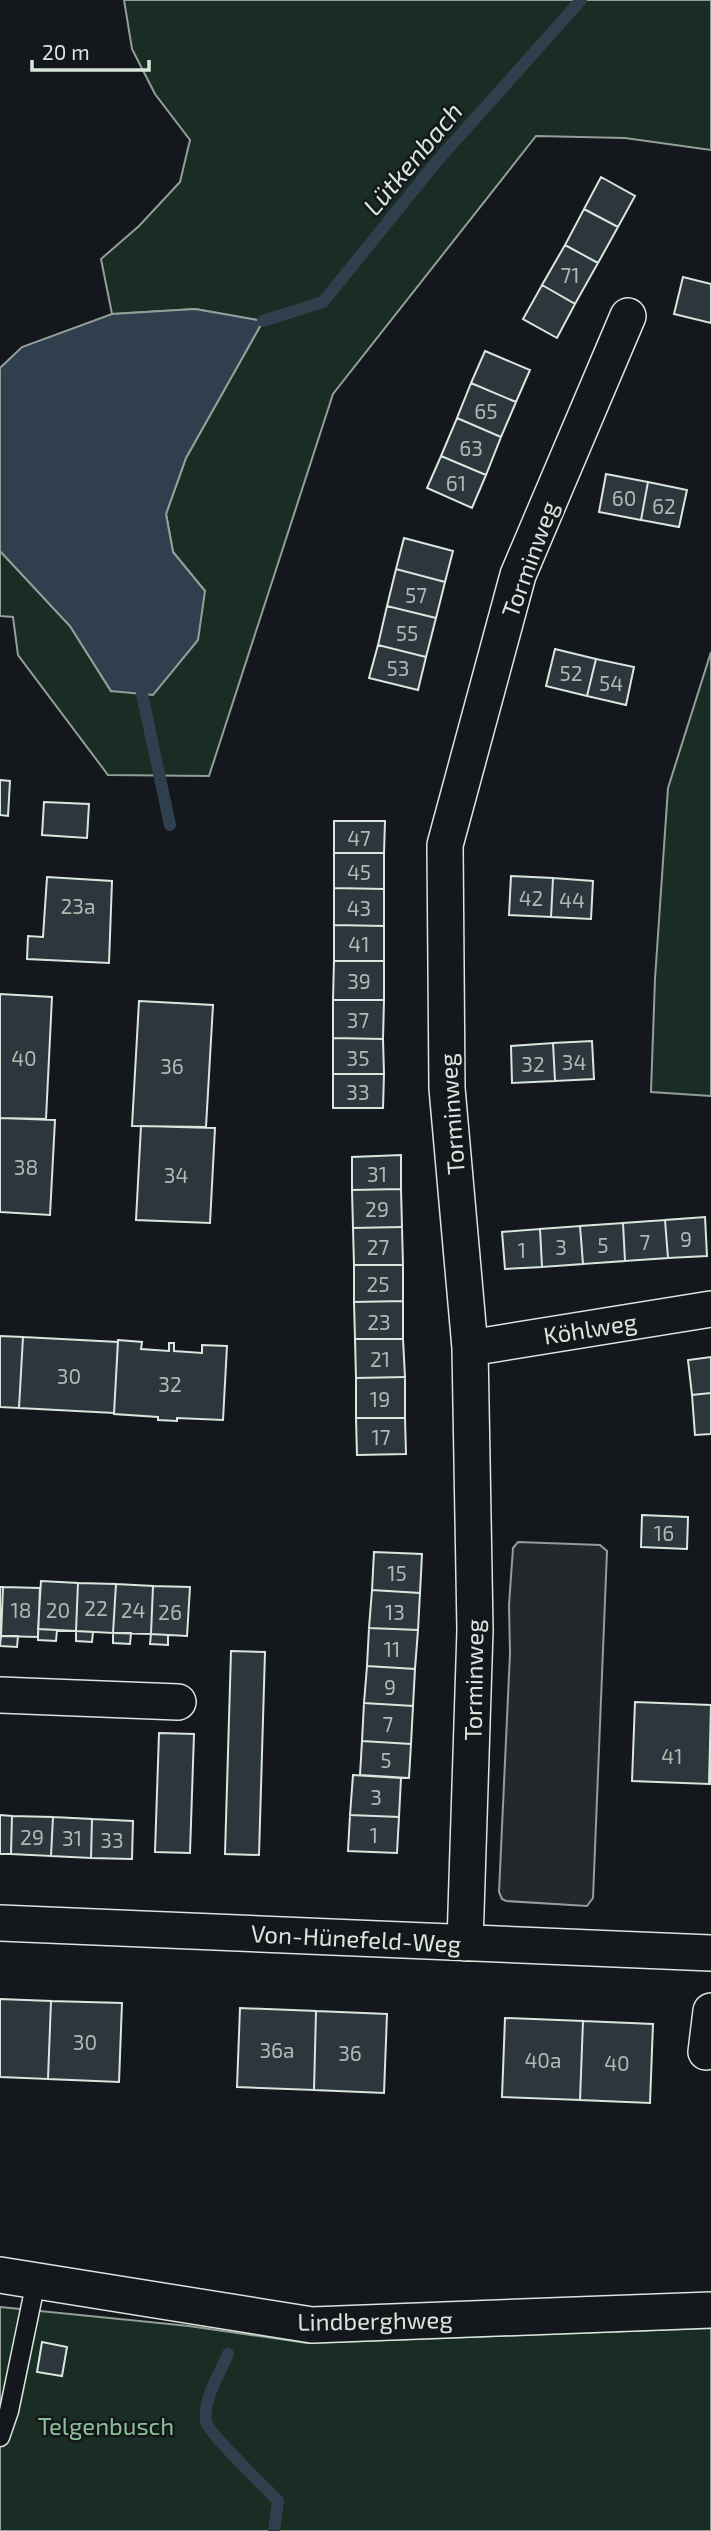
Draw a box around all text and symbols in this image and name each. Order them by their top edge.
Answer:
scale bar [32,28,149,72]
text: 20 m [42,39,90,64]
water label: Lütkenbach [356,95,468,221]
house number: 71 [560,262,580,287]
house number: 65 [474,398,498,423]
house number: 63 [459,435,483,460]
house number: 61 [446,470,466,495]
house number: 60 [612,485,636,510]
house number: 62 [652,493,676,518]
street label: Torminweg [495,497,563,621]
house number: 57 [405,582,427,607]
house number: 55 [396,620,418,645]
house number: 53 [387,655,409,680]
house number: 52 [559,660,583,685]
house number: 54 [599,670,623,695]
house number: 47 [347,825,371,850]
house number: 45 [347,859,371,884]
house number: 42 [519,885,543,910]
house number: 44 [559,887,585,912]
house number: 23a [60,893,96,918]
house number: 43 [347,895,371,920]
house number: 41 [348,931,370,956]
house number: 39 [347,968,371,993]
house number: 37 [347,1007,369,1032]
house number: 40 [11,1045,37,1070]
house number: 35 [347,1045,369,1070]
house number: 34 [562,1049,586,1074]
house number: 32 [521,1051,545,1076]
street label: Torminweg [432,1052,470,1176]
house number: 36 [160,1053,184,1078]
house number: 33 [346,1079,370,1104]
house number: 38 [14,1154,38,1179]
house number: 31 [367,1161,387,1186]
house number: 34 [164,1162,188,1187]
house number: 29 [365,1196,389,1221]
house number: 9 [680,1226,692,1251]
house number: 7 [640,1229,651,1254]
house number: 5 [597,1232,609,1257]
house number: 27 [367,1234,390,1259]
house number: 3 [555,1234,567,1259]
house number: 1 [518,1237,526,1262]
house number: 25 [366,1271,390,1296]
street label: Köhlweg [541,1306,639,1350]
house number: 23 [367,1309,391,1334]
house number: 21 [370,1346,390,1371]
house number: 30 [57,1363,81,1388]
house number: 32 [158,1371,182,1396]
house number: 19 [370,1386,390,1411]
house number: 17 [371,1424,391,1449]
house number: 16 [654,1520,674,1545]
house number: 15 [387,1560,407,1585]
house number: 22 [84,1595,108,1620]
house number: 18 [10,1597,32,1622]
house number: 20 [46,1597,70,1622]
house number: 24 [121,1597,145,1622]
house number: 26 [158,1599,182,1624]
house number: 13 [385,1599,405,1624]
street label: Torminweg [457,1619,489,1741]
house number: 11 [384,1636,400,1661]
house number: 9 [384,1674,396,1699]
house number: 7 [383,1711,394,1736]
house number: 41 [661,1743,683,1768]
house number: 5 [380,1747,392,1772]
house number: 3 [370,1784,382,1809]
house number: 1 [370,1822,378,1847]
house number: 29 [20,1824,44,1849]
house number: 31 [62,1825,82,1850]
house number: 33 [100,1827,124,1852]
street label: Von-Hünefeld-Weg [250,1918,462,1958]
house number: 30 [73,2029,97,2054]
house number: 36a [259,2037,295,2062]
house number: 36 [338,2040,362,2065]
house number: 40a [524,2047,562,2072]
house number: 40 [604,2050,630,2075]
street label: Lindberghweg [297,2304,453,2336]
park label: Telgenbusch [38,2411,174,2440]

